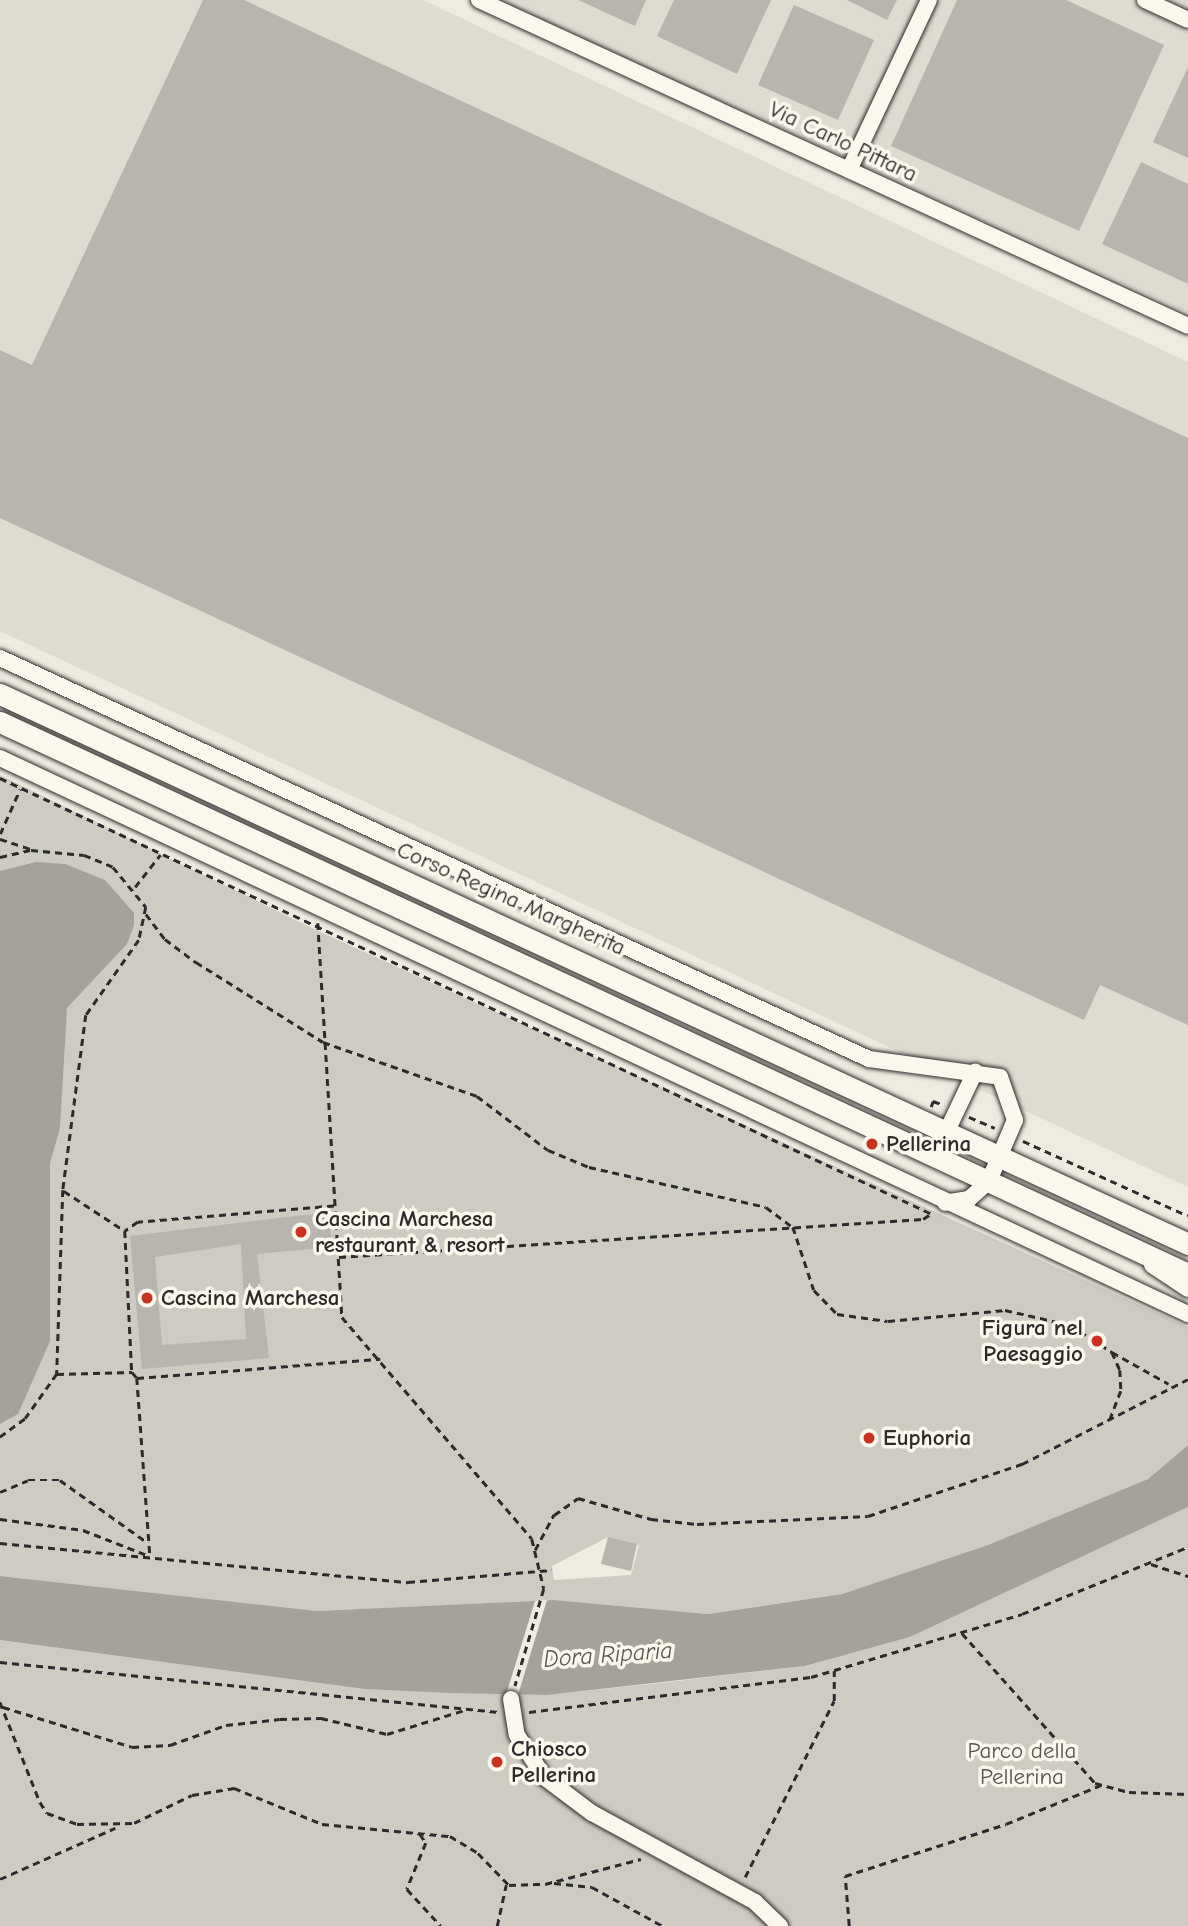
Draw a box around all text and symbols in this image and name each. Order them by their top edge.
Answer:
street label: Via Carlo Pittara [765,96,921,188]
street label: Corso Regina Margherita [392,836,630,962]
place label: Pellerina [886,1130,971,1158]
marker: Pellerina [864,1136,880,1152]
place label: Cascina Marchesa restaurant & resort [315,1205,505,1259]
marker: Cascina Marchesa restaurant & resort [293,1224,309,1240]
place label: Cascina Marchesa [161,1284,340,1312]
marker: Cascina Marchesa [139,1290,155,1306]
place label: Figura nel Paesaggio [982,1314,1083,1368]
marker: Figura nel Paesaggio [1089,1333,1105,1349]
place label: Euphoria [883,1424,971,1452]
marker: Euphoria [861,1430,877,1446]
water label: Dora Riparia [543,1636,673,1674]
place label: Chiosco Pellerina [511,1735,596,1789]
park label: Parco della Pellerina [968,1737,1076,1791]
marker: Chiosco Pellerina [489,1754,505,1770]

